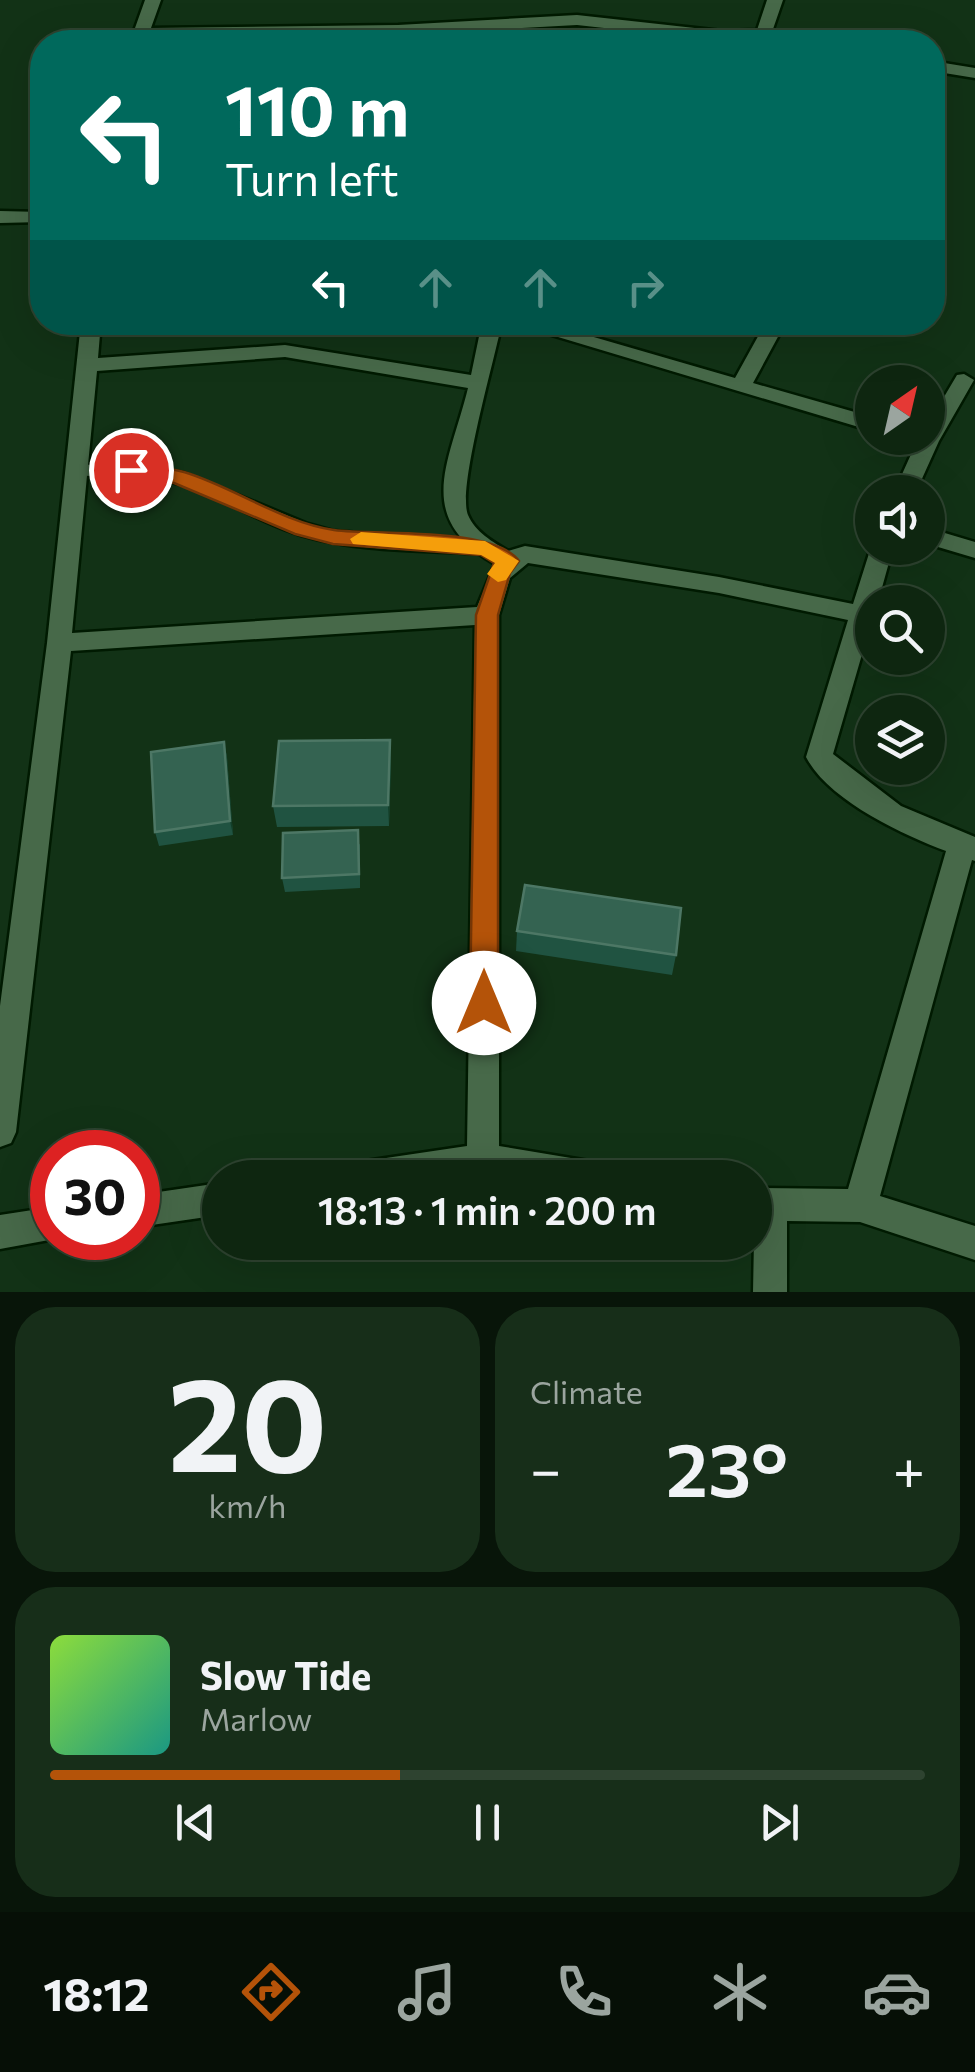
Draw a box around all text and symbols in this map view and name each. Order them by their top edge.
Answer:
text: 110 m [225,65,409,150]
icon: left [60,70,190,200]
text: Turn left [225,150,399,205]
icon: left [303,260,358,315]
icon: ahead [408,260,463,315]
icon: ahead [513,260,568,315]
icon: right [618,260,673,315]
north arrow [855,365,945,455]
map controls [855,365,945,785]
pin [89,428,174,513]
icon: arrive [104,443,159,498]
button: sound [855,475,945,565]
button: search [855,585,945,675]
button: layers [855,695,945,785]
position arrow [432,951,536,1055]
speed limit sign: 30 [30,1130,160,1260]
text: 18:13 · 1 min · 200 m [318,1186,656,1233]
text: 20 [168,1340,327,1499]
text: Climate [530,1371,643,1411]
text: 23° [666,1421,788,1512]
text: − [530,1434,561,1501]
text: + [893,1434,925,1501]
text: km/h [209,1485,286,1525]
text: Slow Tide [200,1651,371,1698]
text: Marlow [200,1698,312,1738]
icon: previous [168,1795,223,1850]
icon: pause [460,1795,515,1850]
icon: next [752,1795,807,1850]
icon: directions [236,1957,306,2027]
icon: music [392,1957,462,2027]
icon: phone [549,1957,619,2027]
icon: climate [705,1957,775,2027]
icon: car [862,1957,932,2027]
text: 18:12 [43,1965,149,2020]

